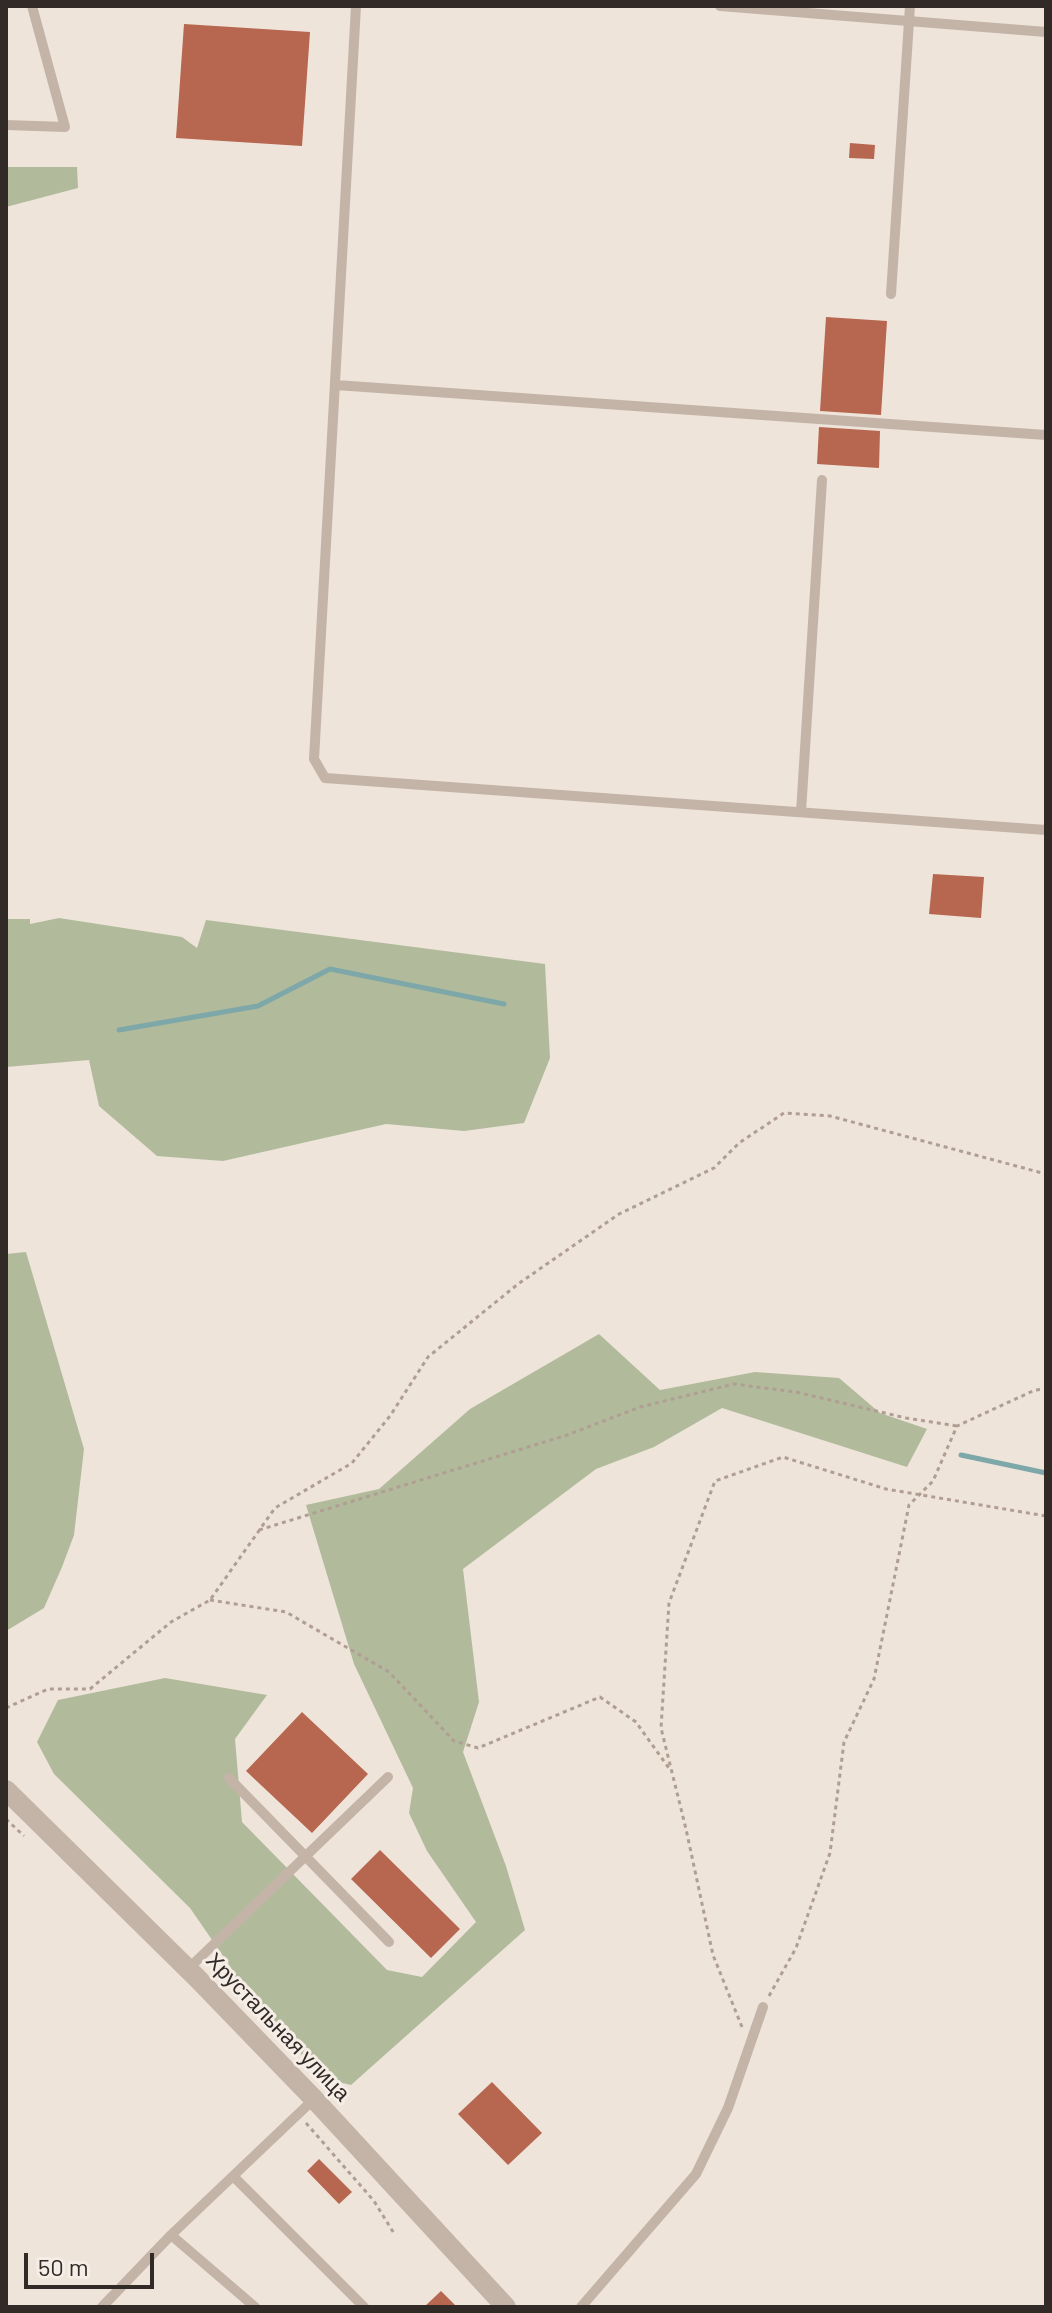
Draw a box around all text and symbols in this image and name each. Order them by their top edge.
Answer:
street label: Хрустальная улица [200,1947,356,2107]
scale bar [28,2237,158,2287]
text: 50 m [38,2252,89,2281]

